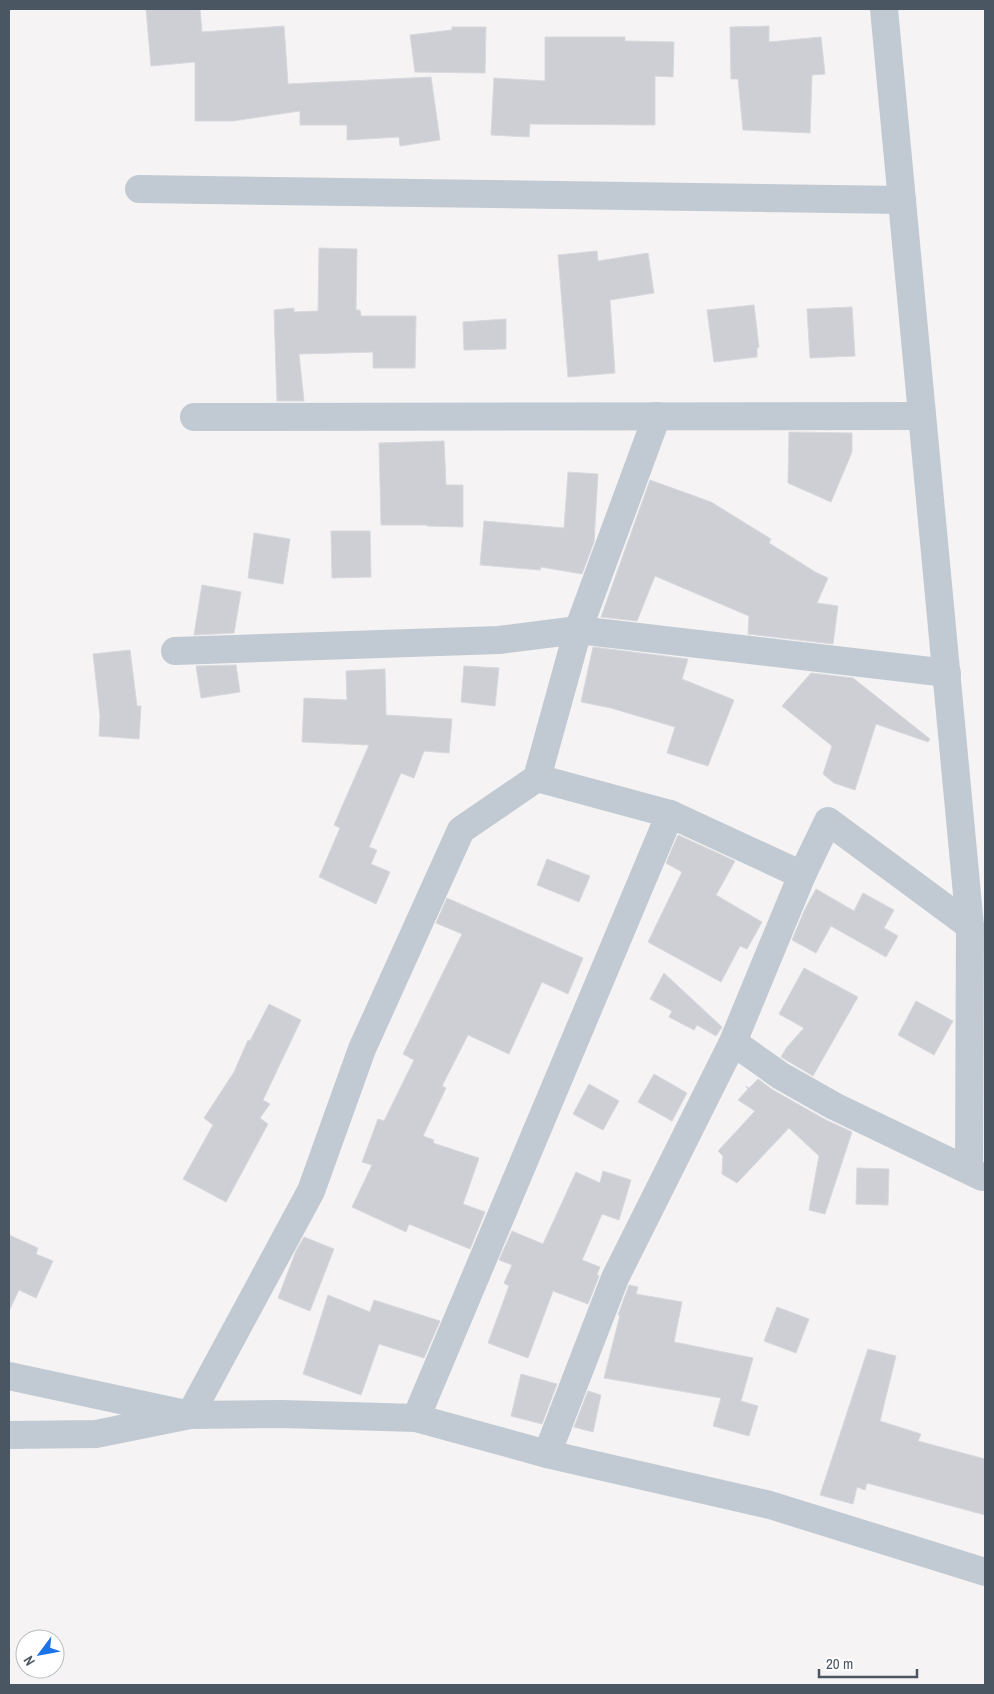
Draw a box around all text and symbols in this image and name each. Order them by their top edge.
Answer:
north arrow [15,1629,65,1679]
scale bar [819,1646,916,1678]
text: N [19,1653,39,1669]
text: 20 m [826,1653,853,1674]

